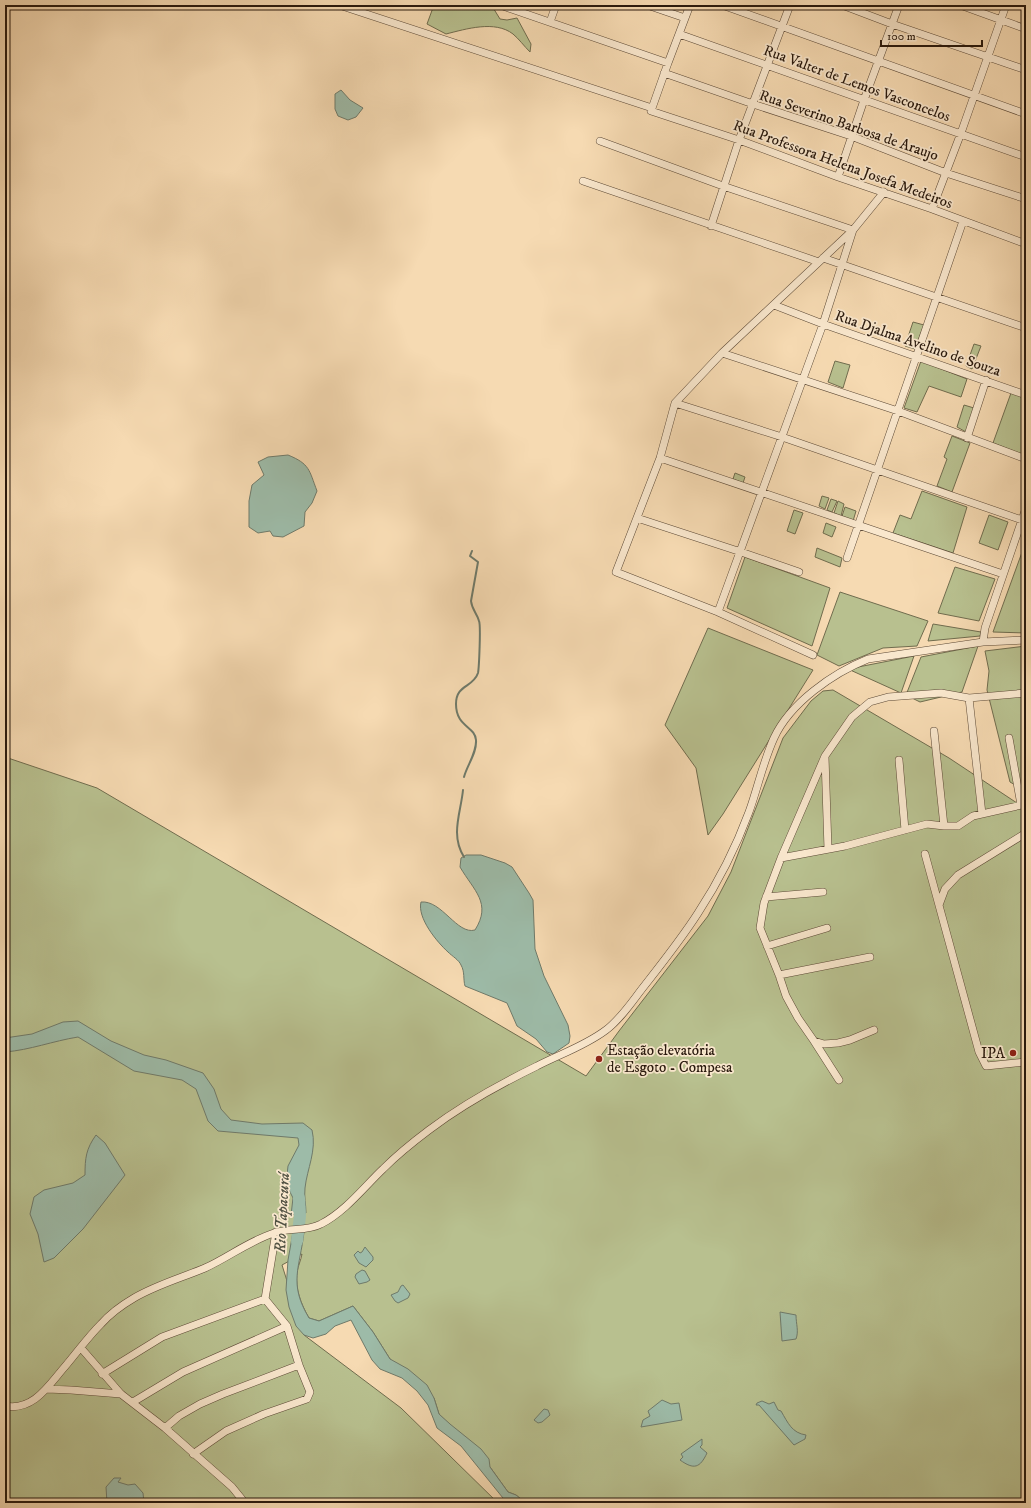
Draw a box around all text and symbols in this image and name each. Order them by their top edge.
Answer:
scale bar [881,22,982,48]
text: 100 m [887,29,916,44]
street label: Rua Valter de Lemos Vasconcelos [761,41,953,126]
street label: Rua Severino Barbosa de Araujo [757,86,941,165]
street label: Rua Professora Helena Josefa Medeiros [731,116,955,213]
street label: Rua Djalma Avelino de Souza [832,306,1004,381]
place label: Estação elevatória de Esgoto - Compesa [607,1041,733,1077]
place label: IPA [981,1044,1005,1063]
marker: IPA [1008,1048,1018,1058]
marker: Estação elevatória de Esgoto - Compesa [594,1054,604,1064]
water label: Rio Tapacurá [270,1170,294,1255]

